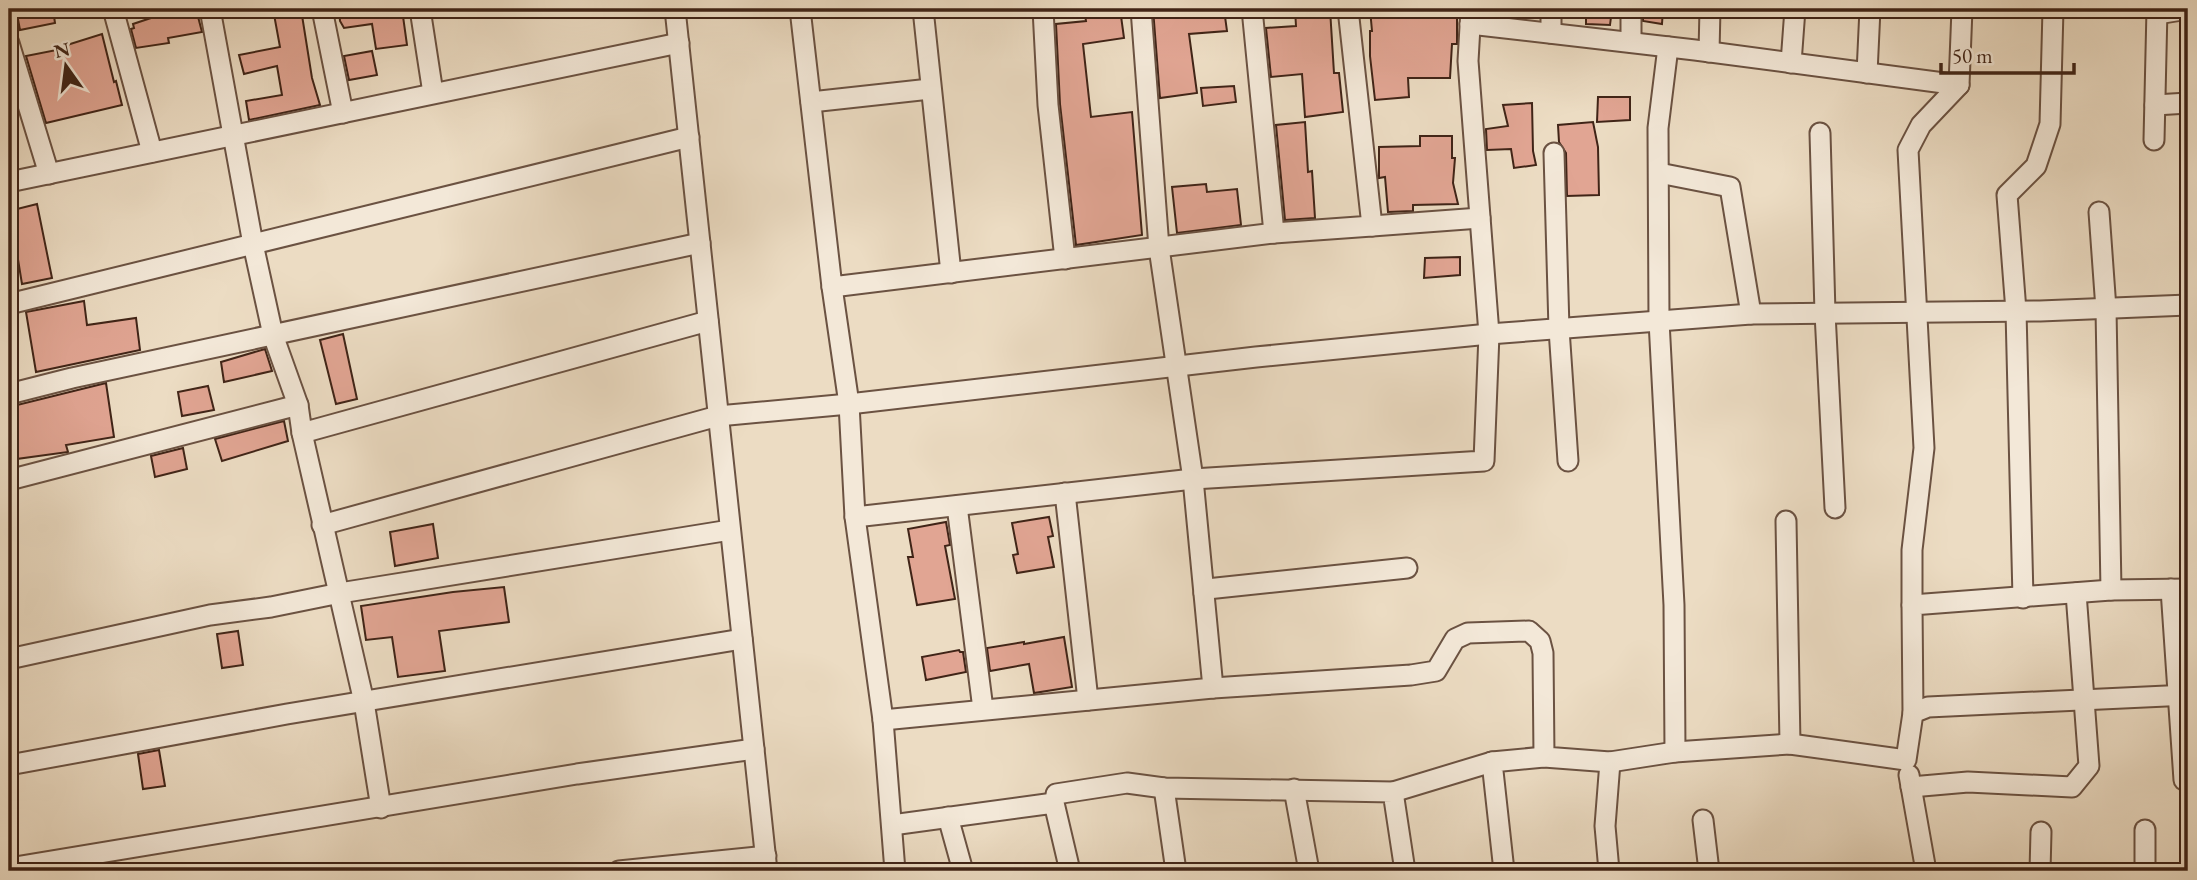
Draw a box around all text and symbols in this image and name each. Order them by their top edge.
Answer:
north arrow [32,32,102,102]
scale bar [1941,32,2074,76]
text: N [52,36,73,64]
text: 50 m [1952,42,1993,69]

